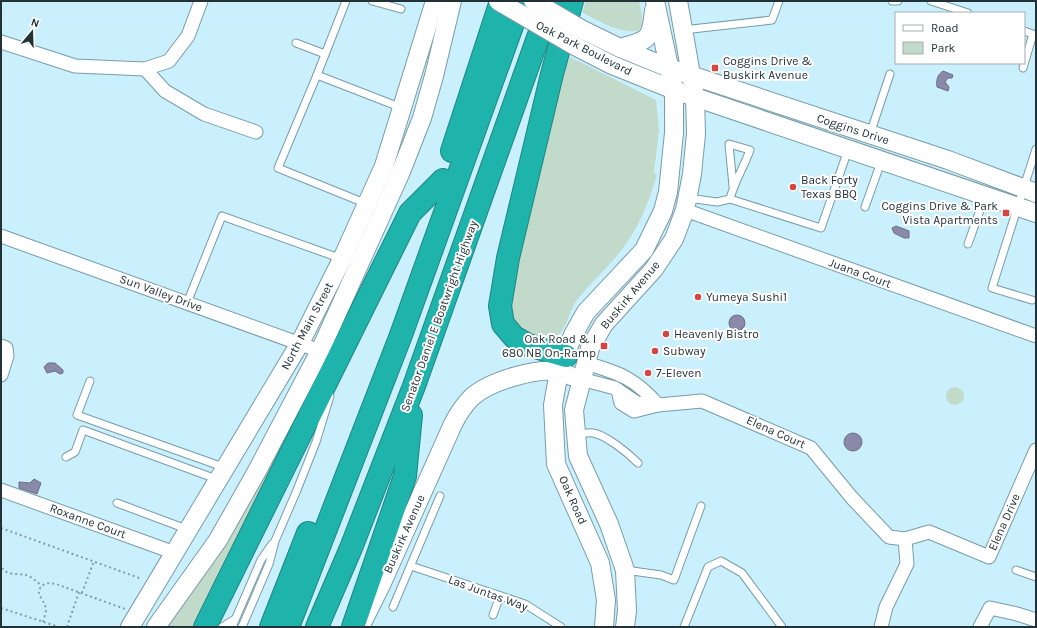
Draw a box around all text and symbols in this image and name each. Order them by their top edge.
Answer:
north arrow [12,12,52,52]
legend [895,12,1025,64]
text: N [29,16,41,30]
street label: Oak Park Boulevard [534,18,634,78]
text: Road [931,21,959,35]
text: Park [931,41,956,55]
place label: Coggins Drive & Buskirk Avenue [723,54,812,82]
marker: Coggins Drive & Buskirk Avenue [710,63,720,73]
street label: Coggins Drive [815,111,891,147]
place label: Back Forty Texas BBQ [801,173,858,201]
marker: Back Forty Texas BBQ [788,182,798,192]
place label: Coggins Drive & Park Vista Apartments [882,199,998,227]
marker: Coggins Drive & Park Vista Apartments [1001,208,1011,218]
street label: Senator Daniel E Boatwright Highway [398,218,480,414]
street label: Juana Court [827,255,894,291]
street label: Buskirk Avenue [597,258,663,332]
street label: Sun Valley Drive [118,272,204,314]
street label: North Main Street [278,279,336,372]
place label: Yumeya Sushi1 [706,290,787,304]
marker: Yumeya Sushi1 [693,292,703,302]
place label: Heavenly Bistro [674,327,759,341]
marker: Heavenly Bistro [661,329,671,339]
place label: Oak Road & I 680 NB On-Ramp [502,332,596,360]
marker: Oak Road & I 680 NB On-Ramp [599,341,609,351]
place label: Subway [663,344,706,358]
marker: Subway [650,346,660,356]
place label: 7-Eleven [656,366,702,380]
marker: 7-Eleven [643,368,653,378]
street label: Elena Court [744,413,808,451]
street label: Oak Road [556,474,590,526]
street label: Elena Drive [985,491,1023,553]
street label: Buskirk Avenue [380,492,428,576]
street label: Roxanne Court [48,501,129,541]
street label: Las Juntas Way [446,572,530,614]

